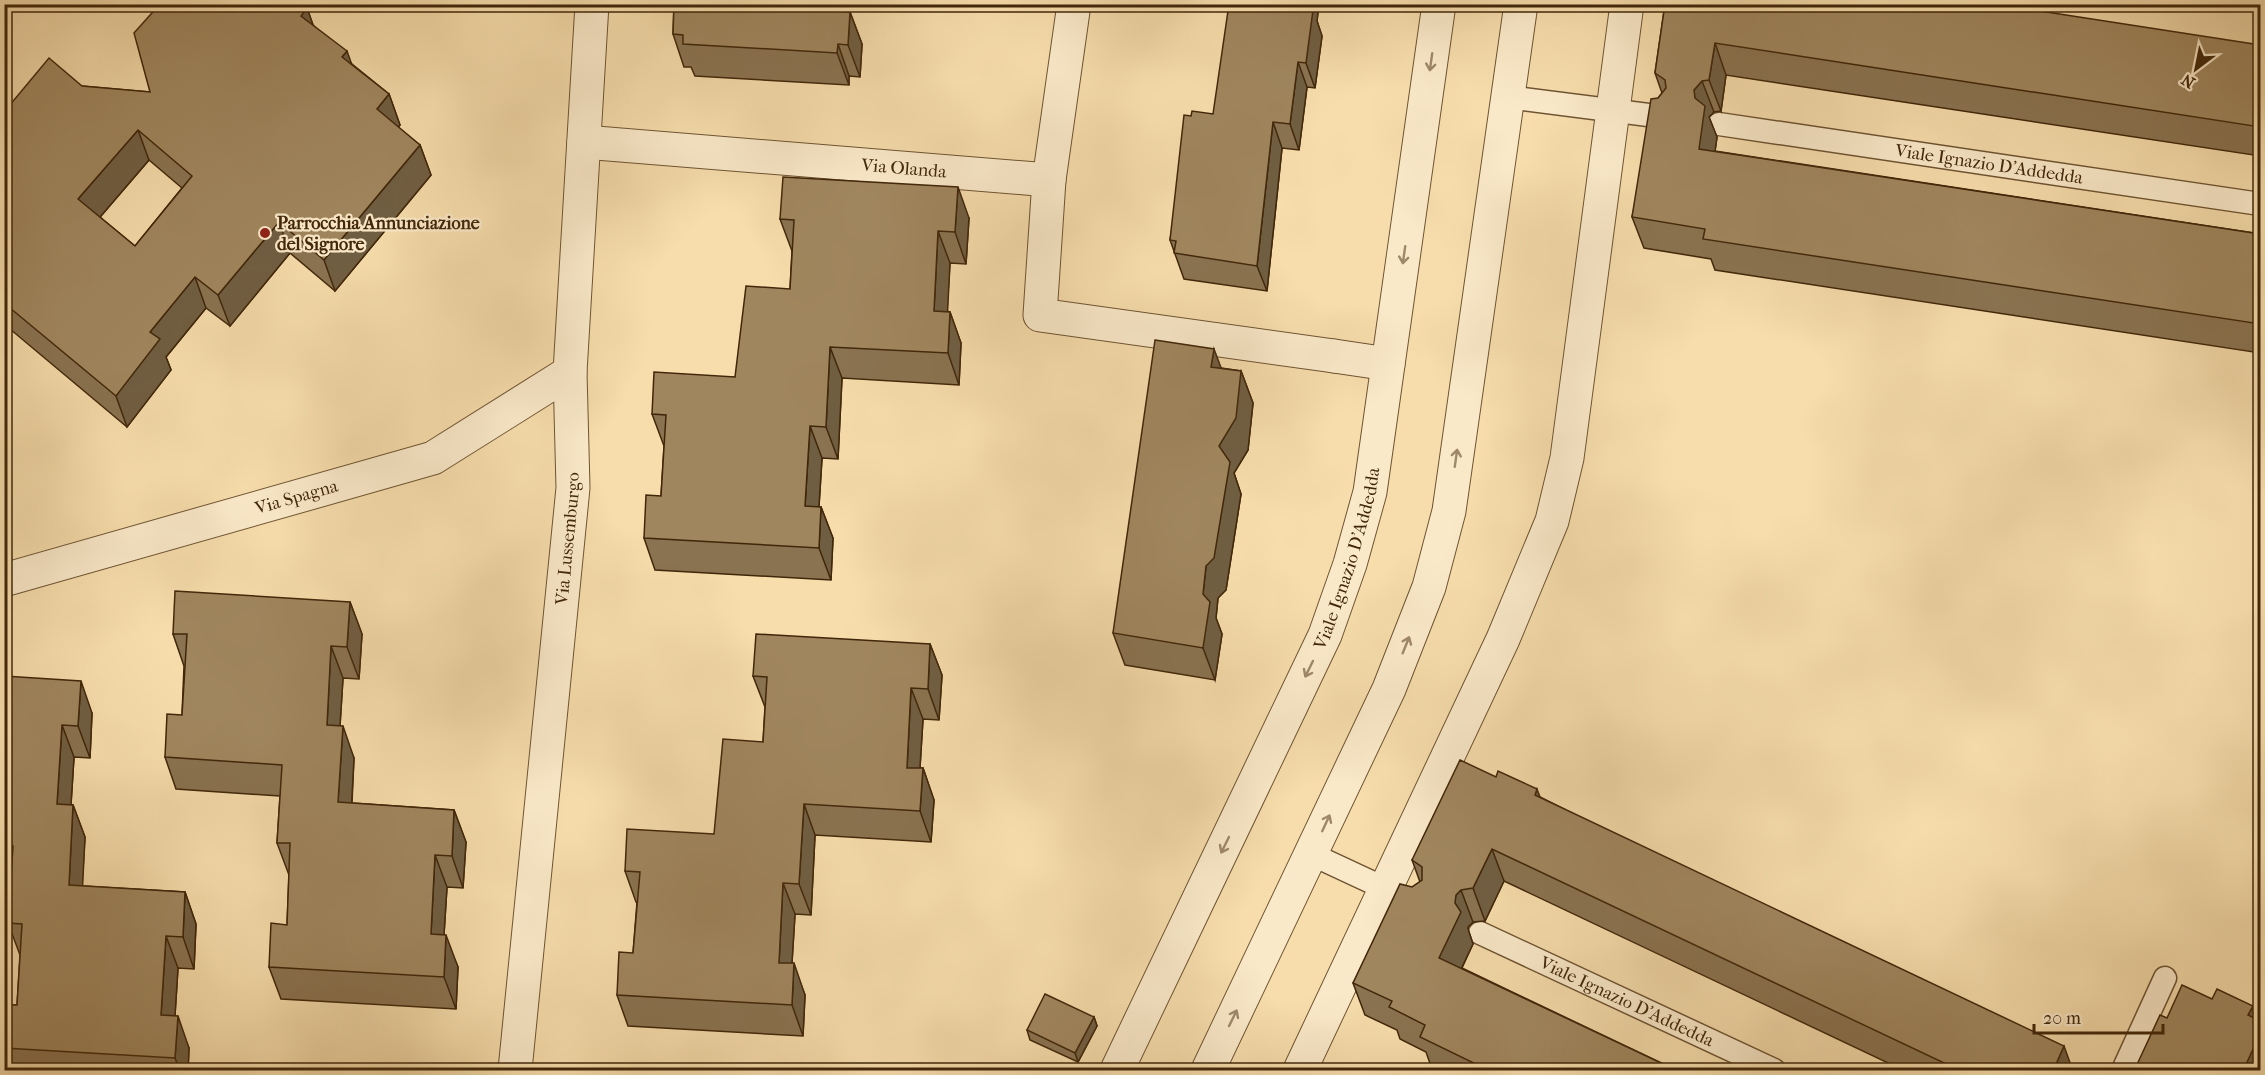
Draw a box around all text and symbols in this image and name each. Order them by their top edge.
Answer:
north arrow [2166,39,2226,99]
one-way arrow [1426,52,1437,72]
text: N [2177,70,2198,93]
street label: Viale Ignazio D'Addedda [1893,140,2085,189]
street label: Via Olanda [860,155,948,183]
place label: Parrocchia Annunciazione del Signore [277,213,480,255]
marker: Parrocchia Annunciazione del Signore [258,226,272,240]
one-way arrow [1398,245,1409,265]
one-way arrow [1451,448,1462,468]
street label: Viale Ignazio D'Addedda [1309,466,1384,654]
street label: Via Lussemburgo [551,472,584,607]
street label: Via Spagna [252,475,341,519]
one-way arrow [1401,636,1412,655]
one-way arrow [1303,659,1315,677]
one-way arrow [1321,814,1333,832]
one-way arrow [1219,835,1231,853]
street label: Viale Ignazio D'Addedda [1535,952,1718,1052]
scale bar [2034,997,2163,1035]
text: 20 m [2043,1008,2081,1029]
one-way arrow [1227,1009,1239,1027]

